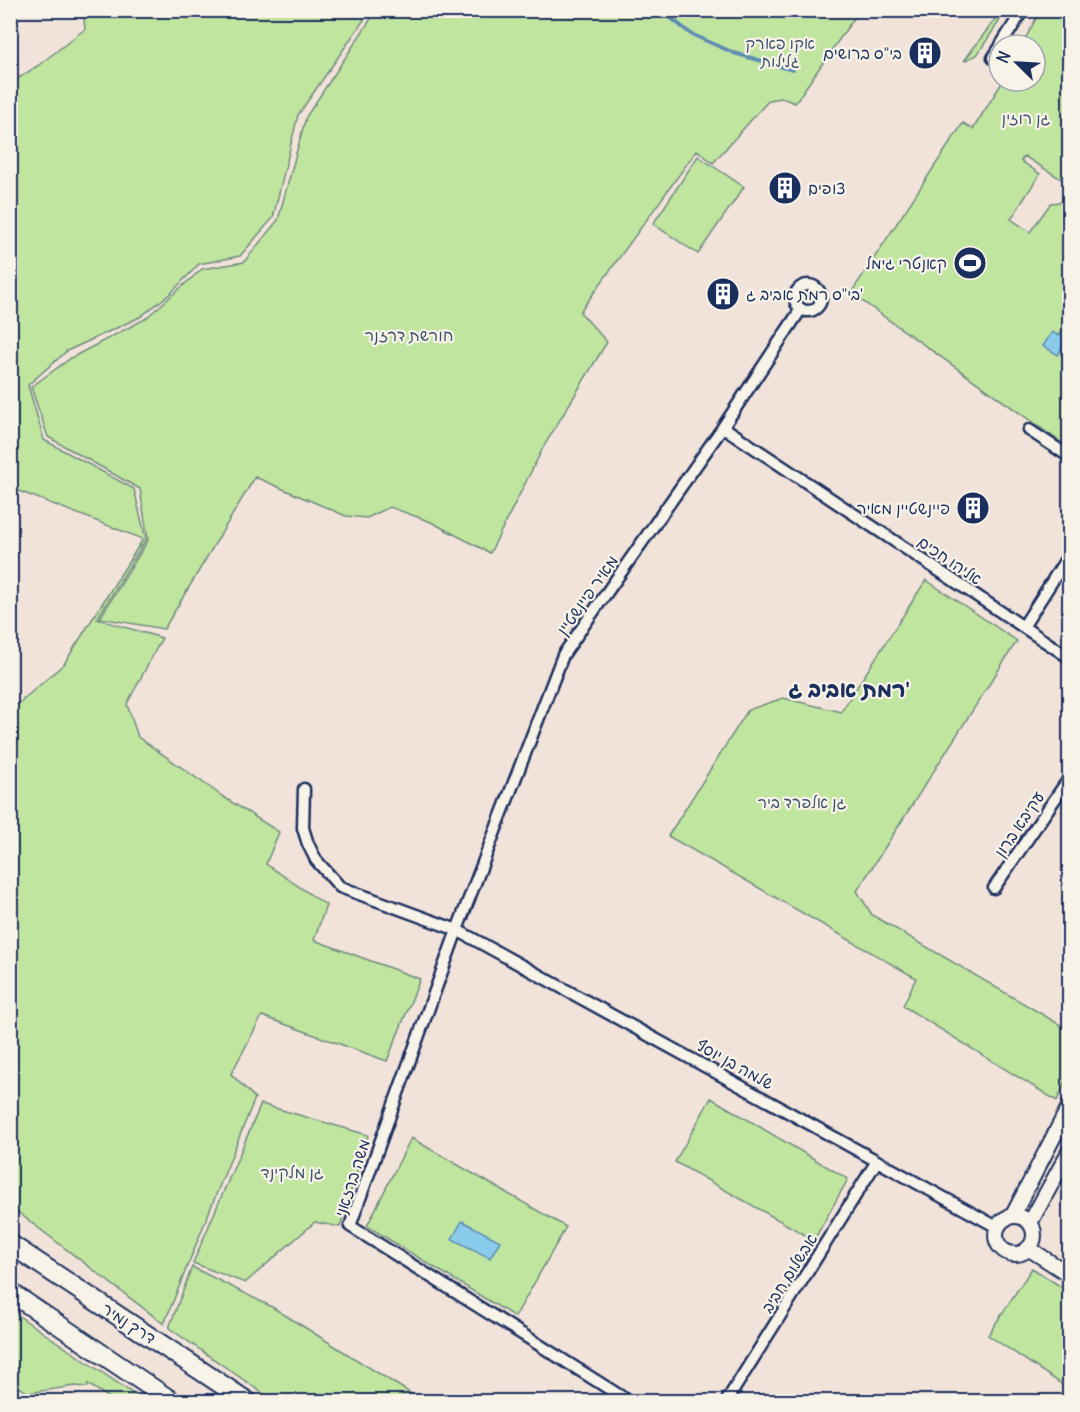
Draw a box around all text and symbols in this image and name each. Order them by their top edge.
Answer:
park label: אקו פארק גלילות [745,33,815,71]
north arrow [987,33,1047,93]
building icon: בי"ס ברושים [907,35,943,71]
place label: בי"ס ברושים [823,43,902,63]
text: N [992,48,1015,66]
park label: גן רוזין [1002,108,1051,128]
building icon: צופים [767,170,803,206]
place label: צופים [808,178,845,198]
sports icon: קאנטרי גימל [952,245,988,281]
place label: קאנטרי גימל [866,253,947,274]
building icon: בי"ס רמת אביב ג' [705,276,741,312]
place label: בי"ס רמת אביב ג' [746,284,863,304]
park label: חורשת דרזנר [365,325,453,345]
building icon: פיינשטיין מאיר [955,490,991,526]
place label: פיינשטיין מאיר [857,498,950,518]
street label: אליהו חכים [914,531,986,589]
street label: מאיר פיינשטיין [552,551,622,639]
district label: רמת אביב ג' [788,675,910,703]
street label: עקיבא ברון [990,787,1049,861]
park label: גן אלפרד ביר [758,792,847,812]
street label: שלמה בן יוסף [693,1035,777,1093]
street label: משה ברזאני [330,1137,374,1219]
park label: גן מלקינד [260,1162,324,1183]
street label: אבשלום חביב [757,1230,821,1316]
street label: דרך נמיר [98,1298,160,1348]

